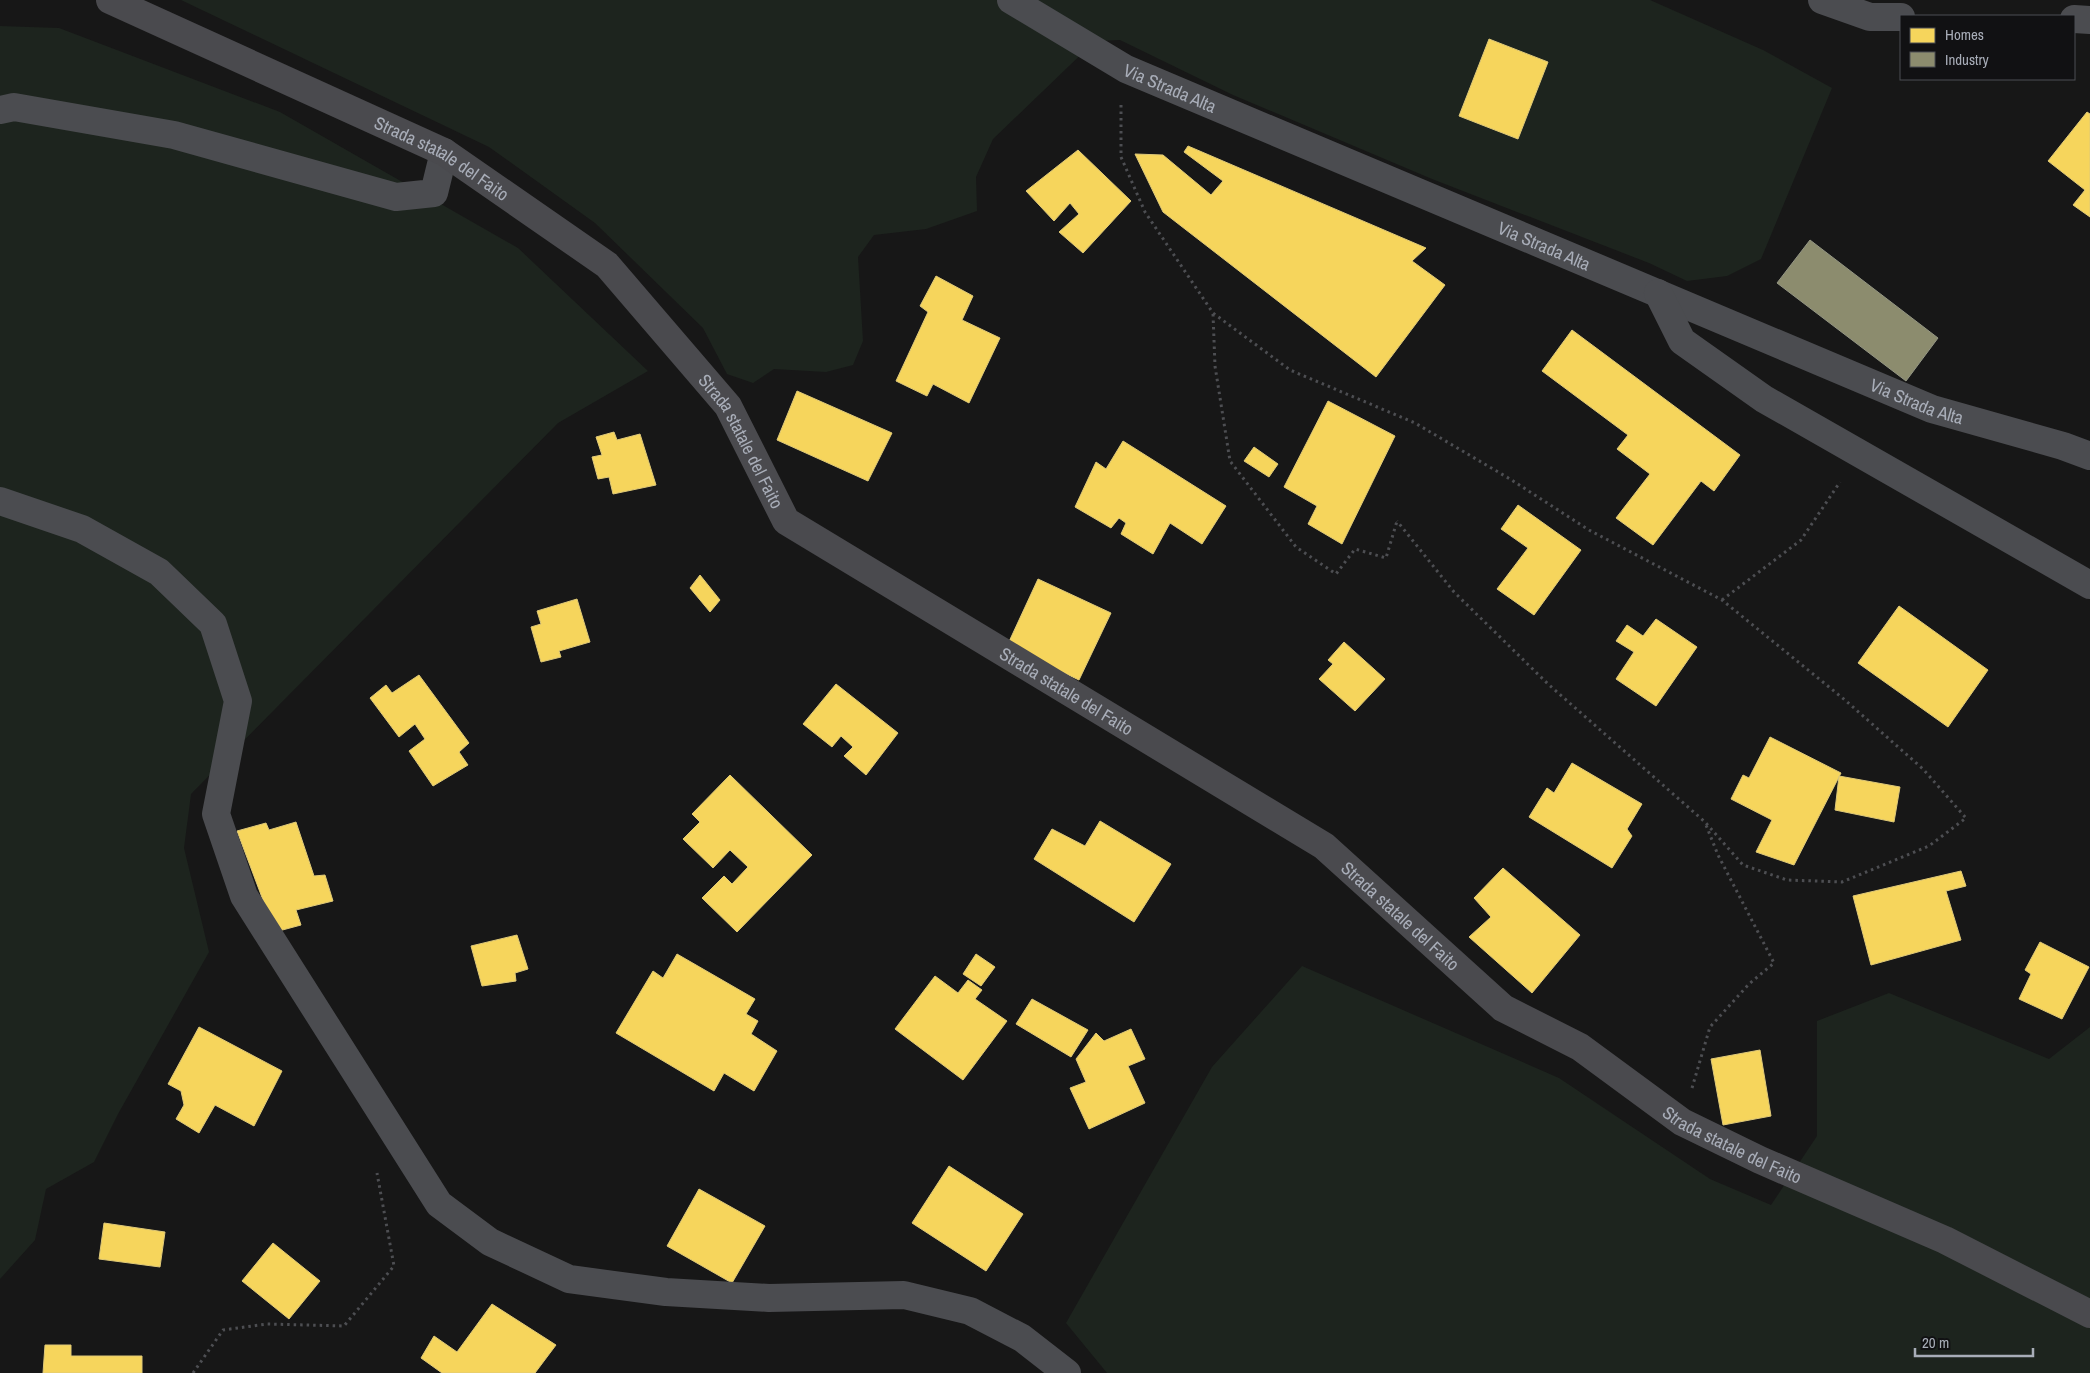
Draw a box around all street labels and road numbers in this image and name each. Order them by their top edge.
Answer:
street label: Via Strada Alta [1120,57,1220,118]
street label: Strada statale del Faito [371,110,514,206]
street label: Via Strada Alta [1494,215,1594,276]
street label: Strada statale del Faito [693,368,790,512]
street label: Via Strada Alta [1866,372,1966,430]
street label: Strada statale del Faito [995,641,1138,741]
street label: Strada statale del Faito [1336,855,1466,976]
street label: Strada statale del Faito [1658,1100,1806,1189]

